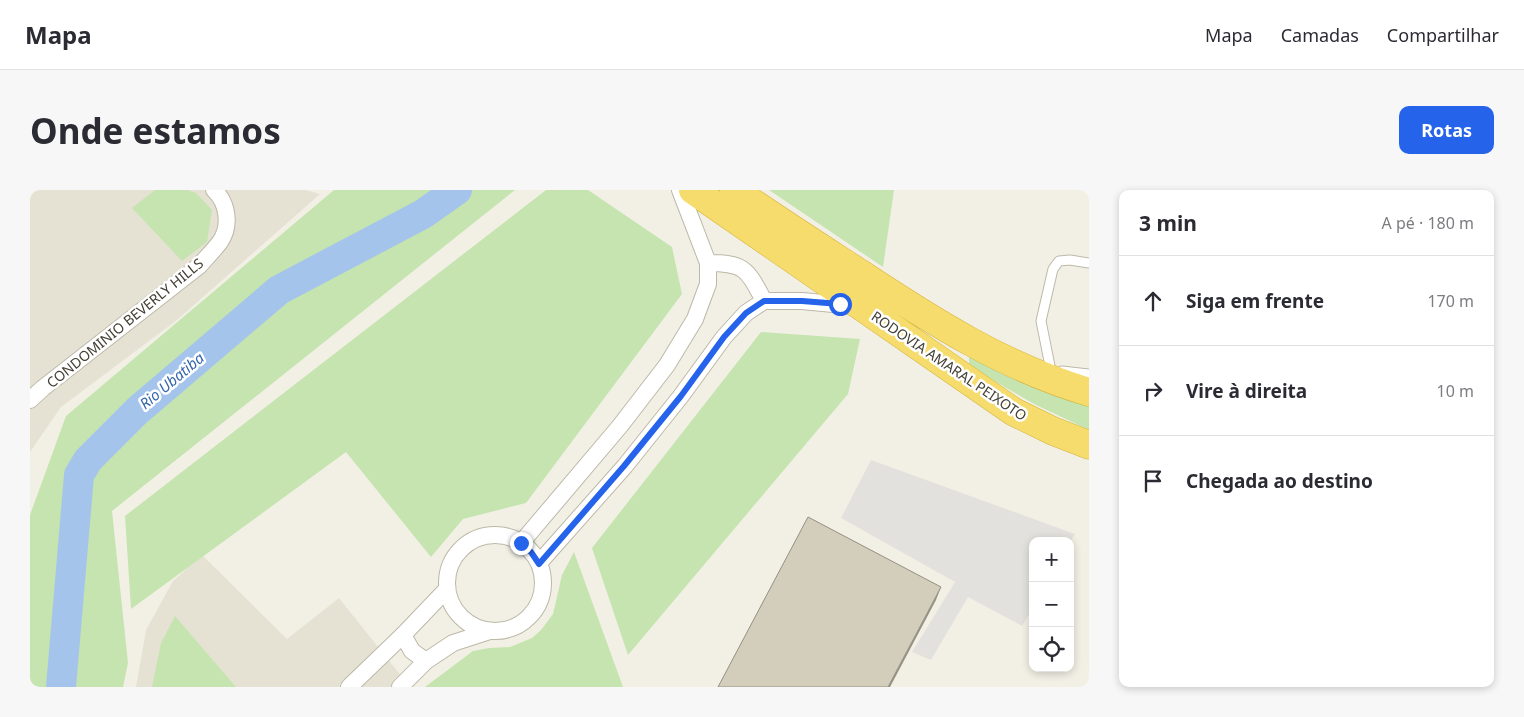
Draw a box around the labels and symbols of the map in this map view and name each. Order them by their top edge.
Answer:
street label: CONDOMINIO BEVERLY HILLS [42,253,207,392]
route start [829,293,852,316]
street label: RODOVIA AMARAL PEIXOTO [868,306,1031,425]
water label: Rio Ubatiba [135,347,208,413]
route end [510,532,533,555]

